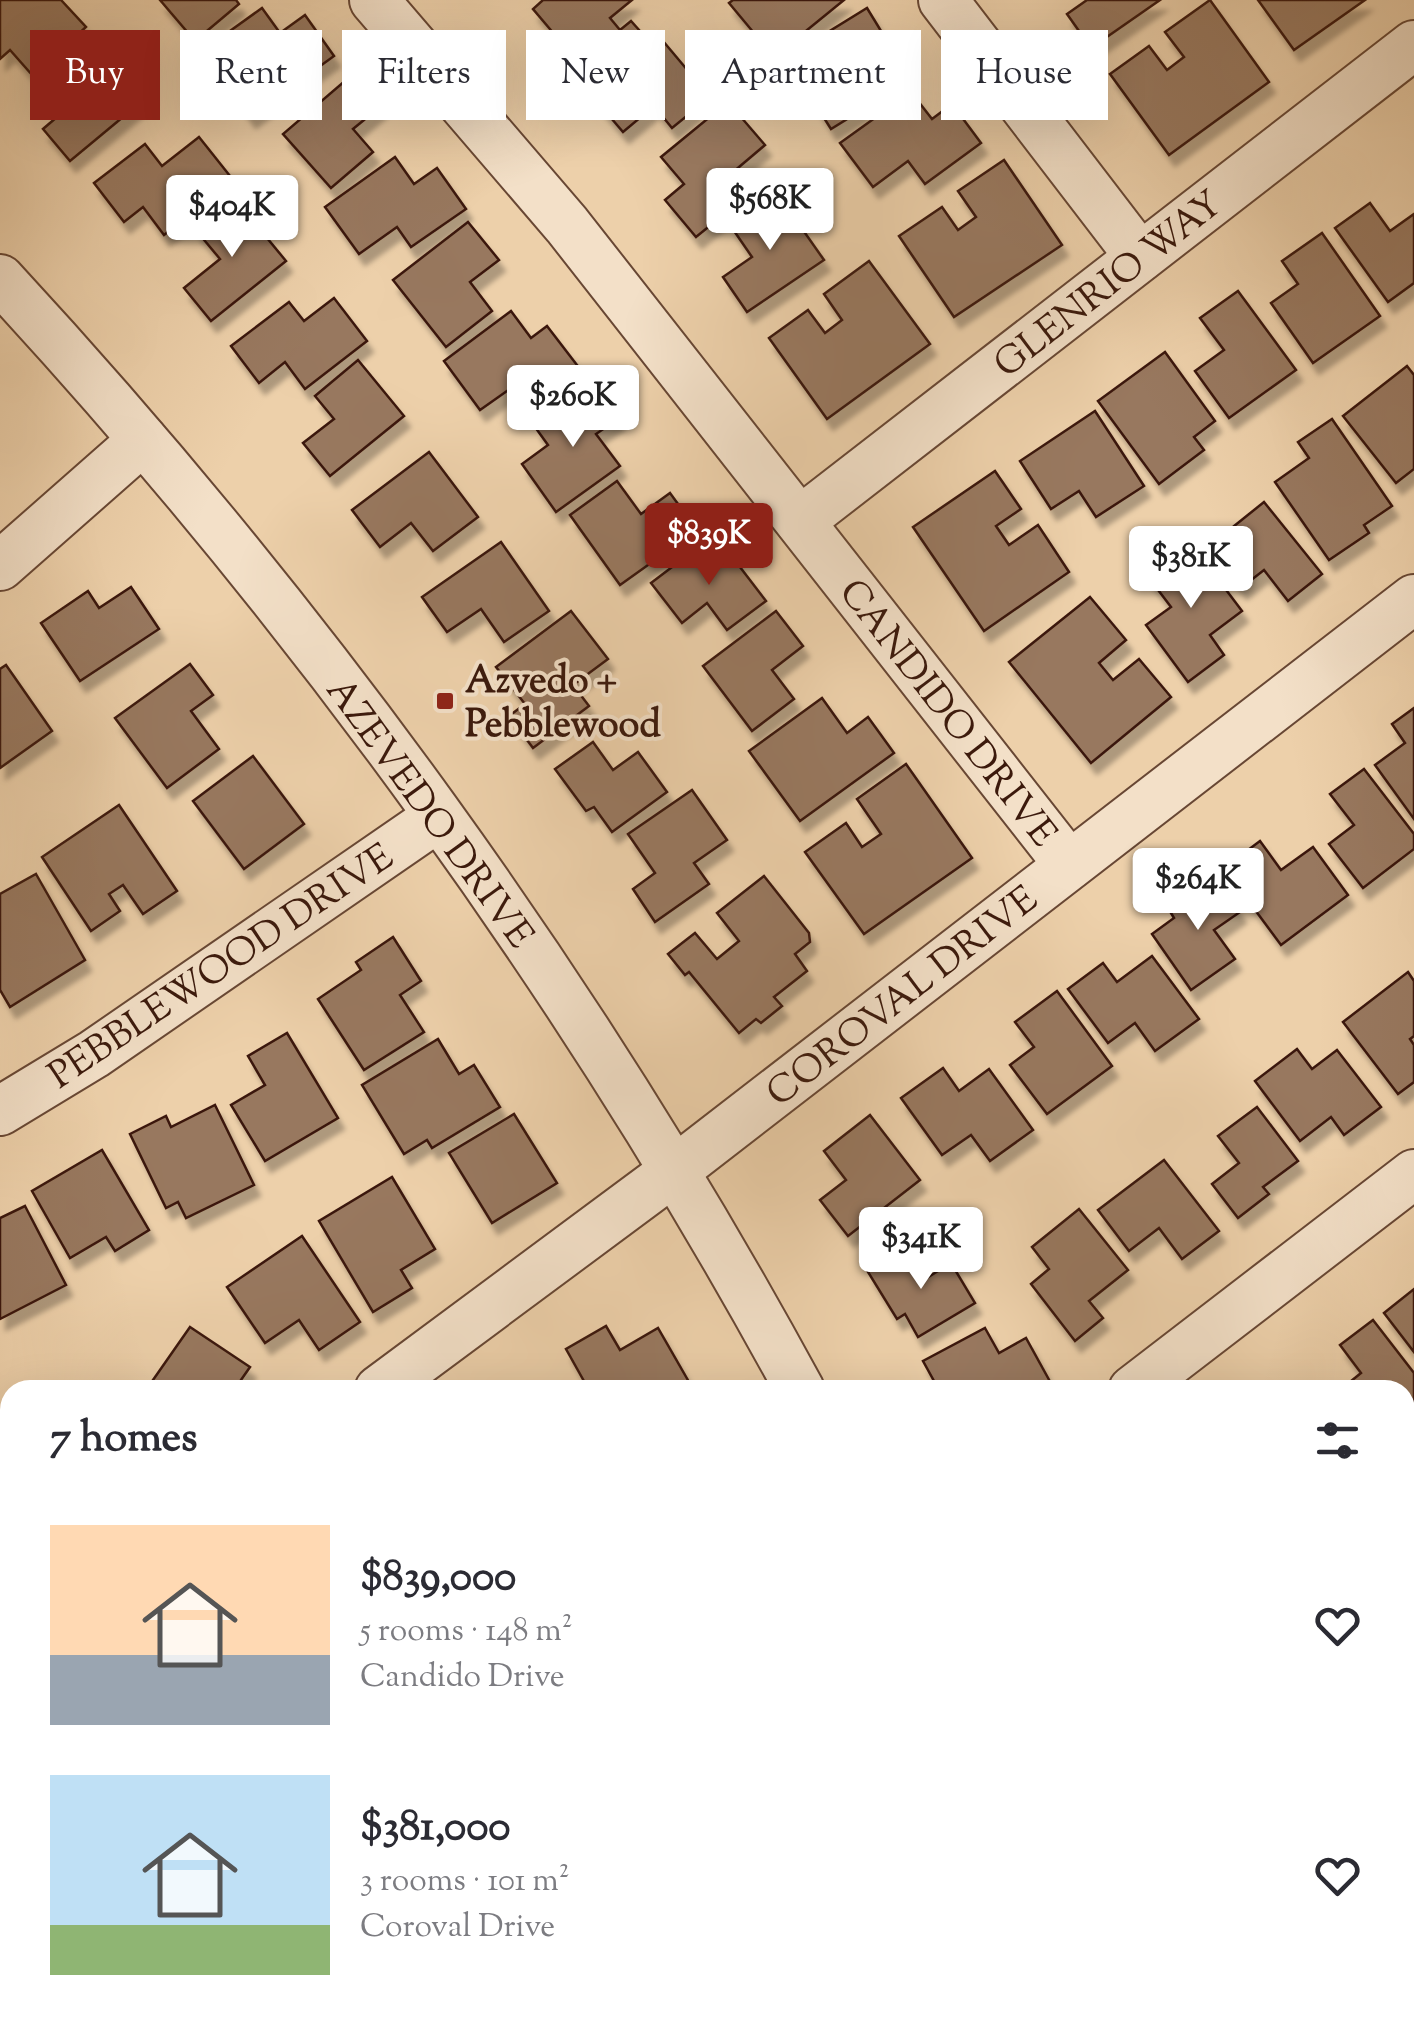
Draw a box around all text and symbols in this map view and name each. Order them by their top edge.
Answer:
chip: Buy [30,30,160,120]
chip: Rent [180,30,322,120]
chip: Filters [342,30,506,120]
chip: New [526,30,665,120]
chip: Apartment [685,30,921,120]
chip: House [941,30,1108,120]
pin: $568K [700,168,840,253]
pin: $404K [162,175,302,260]
text: $568K [728,177,812,223]
street label: GLENRIO WAY [984,180,1235,393]
text: $404K [188,184,276,230]
pin: $260K [503,365,643,450]
text: $260K [529,374,617,420]
pin: $839K [639,503,779,588]
text: $839K [667,512,751,558]
pin: $381K [1121,526,1261,611]
text: $381K [1151,535,1231,581]
street label: CANDIDO DRIVE [824,569,1068,860]
place label: Azvedo + Pebblewood [465,656,661,754]
street label: AZEVEDO DRIVE [311,668,545,961]
marker: Azvedo + Pebblewood [434,690,456,712]
street label: PEBBLEWOOD DRIVE [39,832,406,1104]
pin: $264K [1128,848,1268,933]
text: $264K [1155,857,1241,903]
street label: COROVAL DRIVE [756,875,1051,1121]
pin: $341K [851,1207,991,1292]
text: $341K [881,1216,961,1262]
text: 7 homes [50,1410,198,1470]
icon: filters [1310,1413,1365,1468]
text: $839,000 [360,1549,516,1609]
icon: home [130,1565,250,1685]
icon: heart [1310,1598,1365,1653]
text: 5 rooms · 148 m² [360,1609,573,1655]
text: Candido Drive [360,1655,565,1701]
text: $381,000 [360,1799,511,1859]
icon: home [130,1815,250,1935]
icon: heart [1310,1848,1365,1903]
text: 3 rooms · 101 m² [360,1859,570,1905]
text: Coroval Drive [360,1905,555,1951]

